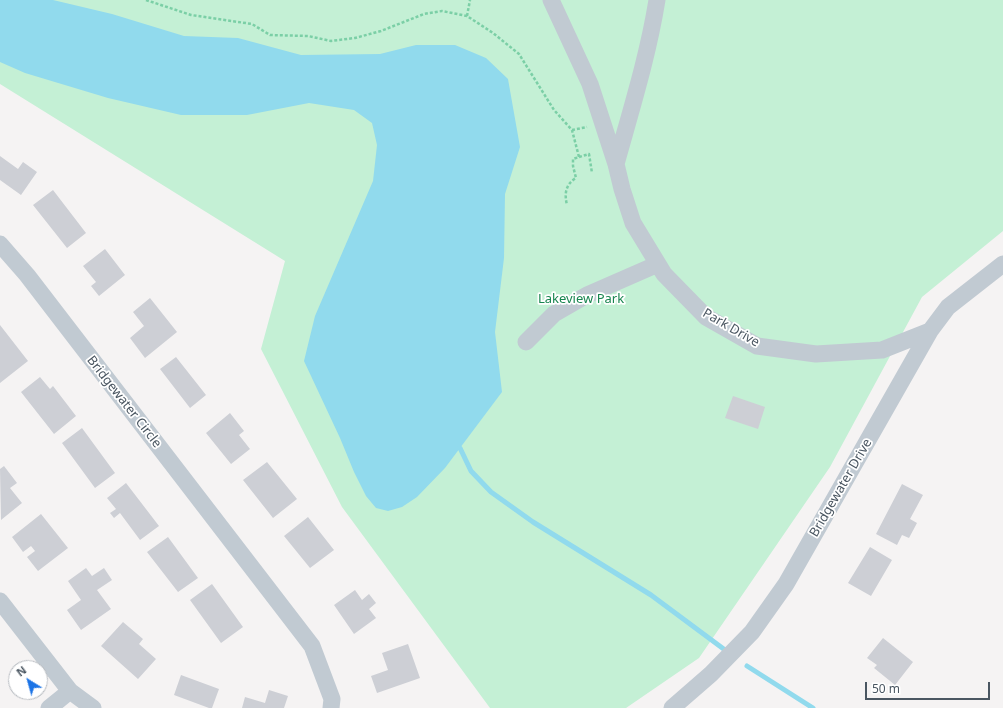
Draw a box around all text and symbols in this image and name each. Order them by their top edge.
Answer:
park label: Lakeview Park [538,291,624,307]
street label: Park Drive [700,305,762,351]
street label: Bridgewater Circle [83,353,165,451]
street label: Bridgewater Drive [807,436,875,540]
north arrow [8,660,48,700]
text: N [13,662,29,680]
scale bar [867,674,992,700]
text: 50 m [872,680,900,697]

